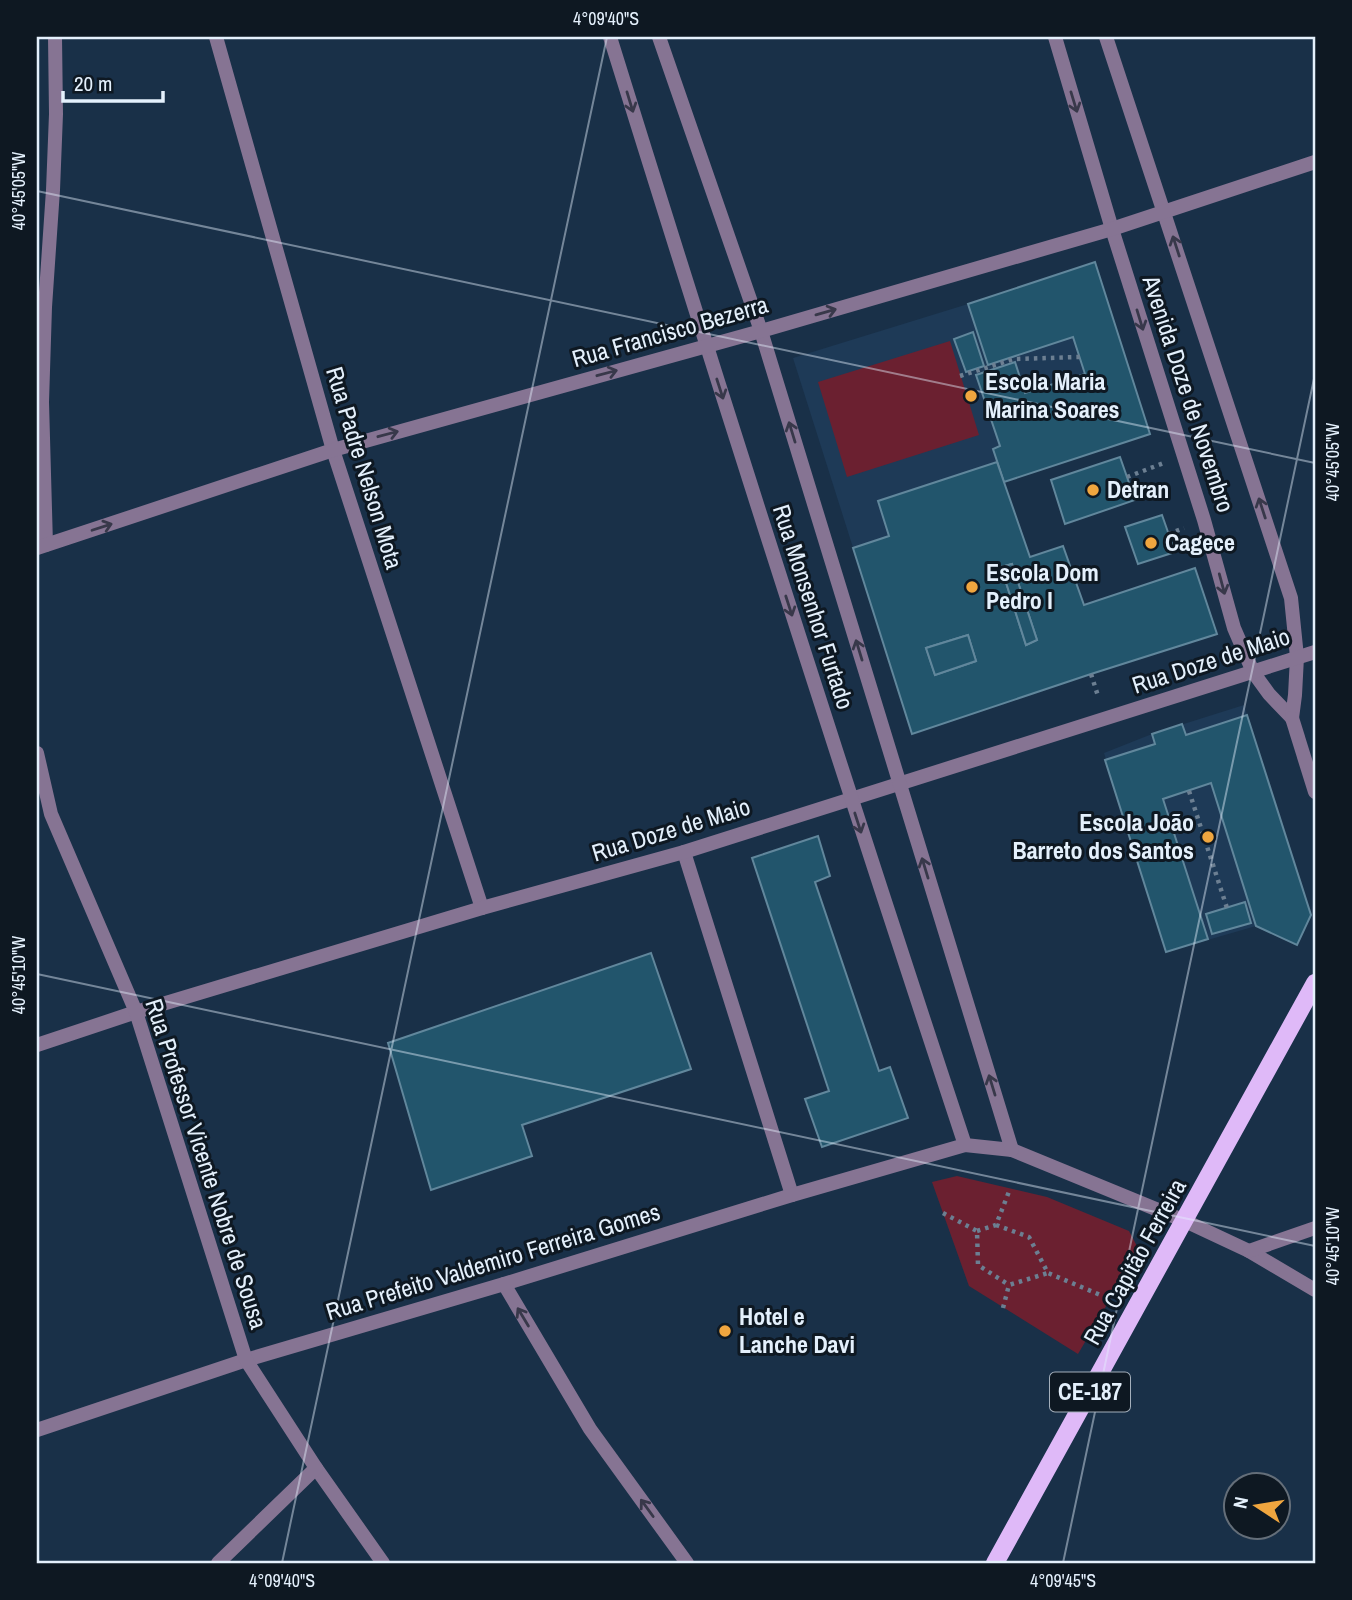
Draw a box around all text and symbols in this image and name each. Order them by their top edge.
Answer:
text: 4°09'40"S [573,6,639,31]
scale bar [63,60,163,104]
text: 20 m [74,69,112,98]
one-way arrow [624,91,637,113]
one-way arrow [1069,91,1082,113]
text: 40°45'05"W [6,152,31,230]
one-way arrow [1168,235,1181,257]
street label: Avenida Doze de Novembro [1135,270,1242,516]
street label: Rua Francisco Bezerra [568,288,771,374]
one-way arrow [815,304,837,317]
one-way arrow [1135,308,1148,330]
street label: Rua Padre Nelson Mota [319,363,411,573]
place label: Escola Maria Marina Soares [985,365,1120,425]
one-way arrow [596,366,618,379]
one-way arrow [714,378,727,400]
marker: Escola Maria Marina Soares [963,388,979,404]
one-way arrow [785,422,798,444]
text: 40°45'05"W [1320,423,1345,501]
one-way arrow [377,427,399,440]
place label: Detran [1107,473,1169,505]
marker: Detran [1085,482,1101,498]
one-way arrow [1255,498,1267,520]
street label: Rua Monsenhor Furtado [766,500,862,713]
one-way arrow [90,520,112,532]
place label: Cagece [1165,526,1235,558]
marker: Cagece [1143,535,1159,551]
place label: Escola Dom Pedro I [986,556,1099,616]
one-way arrow [1216,572,1229,595]
marker: Escola Dom Pedro I [964,579,980,595]
one-way arrow [783,595,796,617]
street label: Rua Doze de Maio [1128,619,1294,701]
one-way arrow [851,639,864,661]
street label: Rua Doze de Maio [588,790,754,868]
place label: Escola João Barreto dos Santos [1012,806,1194,866]
one-way arrow [853,811,866,833]
marker: Escola João Barreto dos Santos [1200,829,1216,845]
one-way arrow [918,857,931,879]
text: 40°45'10"W [6,936,31,1014]
street label: Rua Professor Vicente Nobre de Sousa [138,995,276,1333]
one-way arrow [985,1074,998,1096]
street label: Rua Capitão Ferreira [1075,1173,1193,1350]
street label: Rua Prefeito Valdemiro Ferreira Gomes [322,1195,664,1327]
text: 40°45'10"W [1320,1207,1345,1285]
place label: Hotel e Lanche Davi [739,1300,855,1360]
one-way arrow [516,1308,530,1328]
marker: Hotel e Lanche Davi [717,1323,733,1339]
road number: CE-187 [1050,1372,1130,1412]
north arrow [1222,1470,1292,1540]
text: N [1226,1494,1254,1511]
one-way arrow [639,1500,654,1518]
text: 4°09'40"S [249,1568,315,1593]
text: 4°09'45"S [1030,1568,1096,1593]

